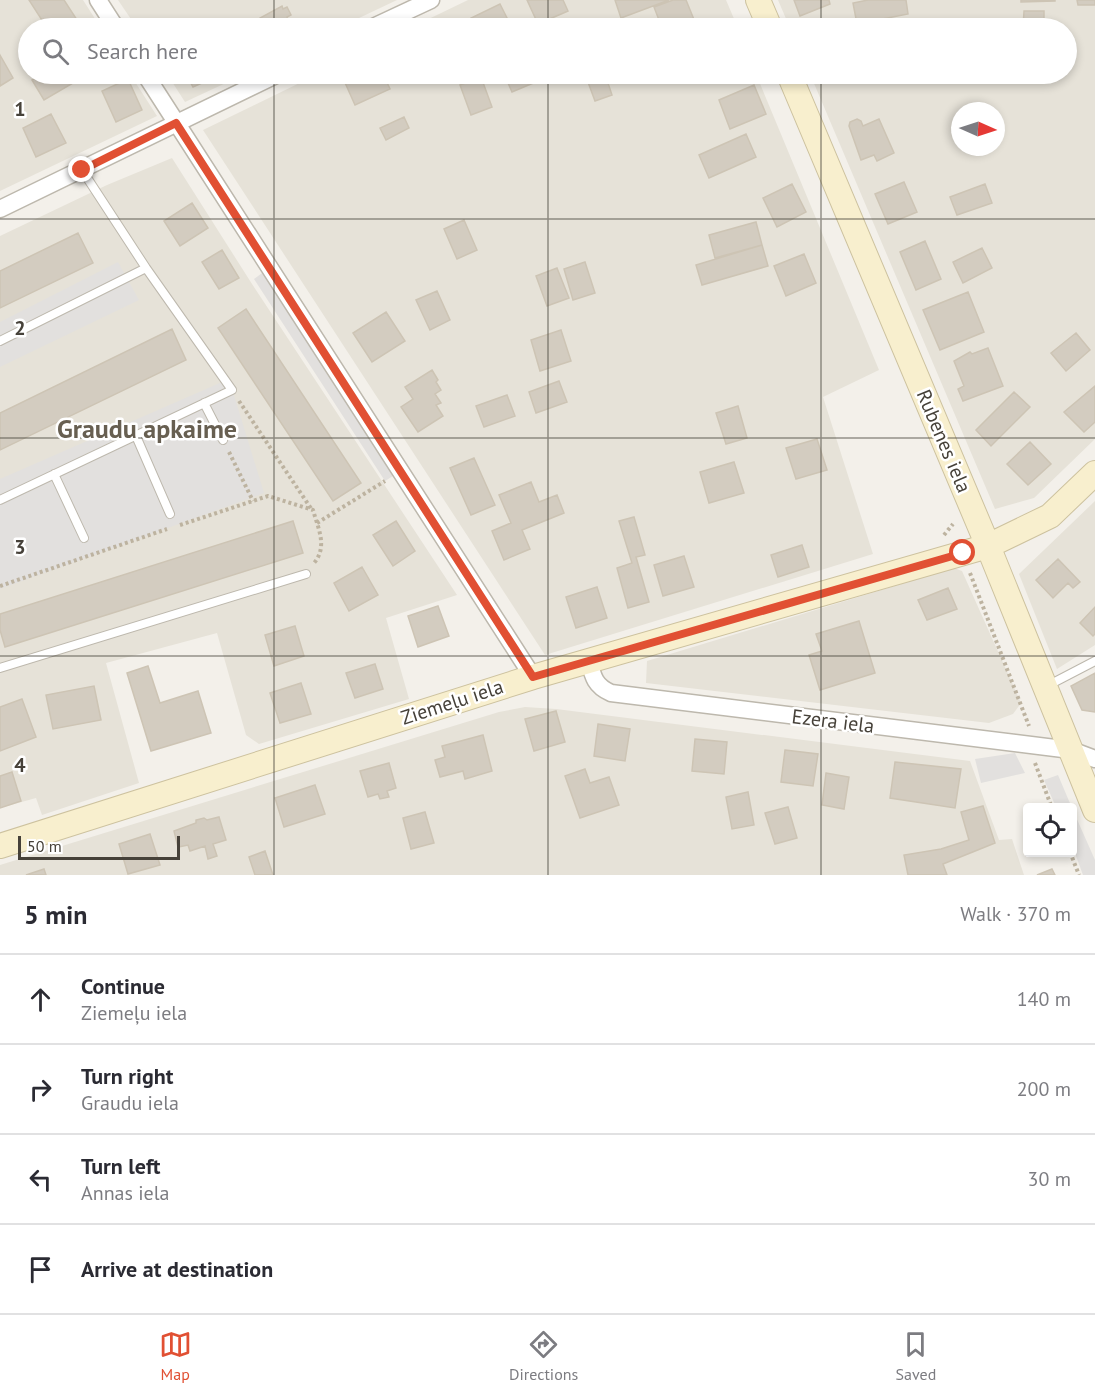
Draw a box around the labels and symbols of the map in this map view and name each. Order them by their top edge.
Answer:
text: 1 [14,96,26,122]
north arrow [951,102,1005,156]
route end [68,156,94,182]
text: 2 [14,315,26,341]
street label: Rubenes iela [911,385,977,497]
district label: Graudu apkaime [57,412,237,445]
text: 3 [14,534,26,560]
route start [949,539,975,565]
street label: Ziemeļu iela [398,673,506,731]
street label: Ezera iela [790,703,876,739]
text: 4 [14,752,26,778]
scale bar [18,833,180,860]

